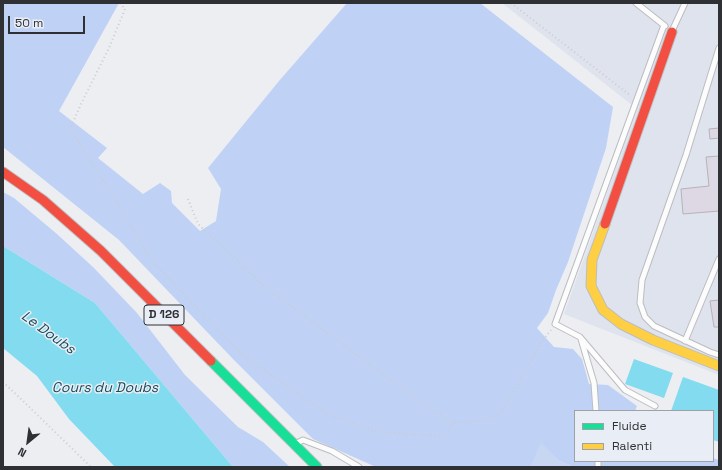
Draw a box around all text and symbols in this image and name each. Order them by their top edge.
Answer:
scale bar [10,8,87,34]
text: 50 m [15,15,43,31]
road number: D 126 [144,305,184,325]
water label: Le Doubs [18,308,78,358]
water label: Cours du Doubs [52,380,158,396]
legend [574,410,714,462]
text: Fluide [612,418,647,434]
north arrow [8,422,48,462]
text: Ralenti [612,438,652,454]
text: N [16,445,29,460]

